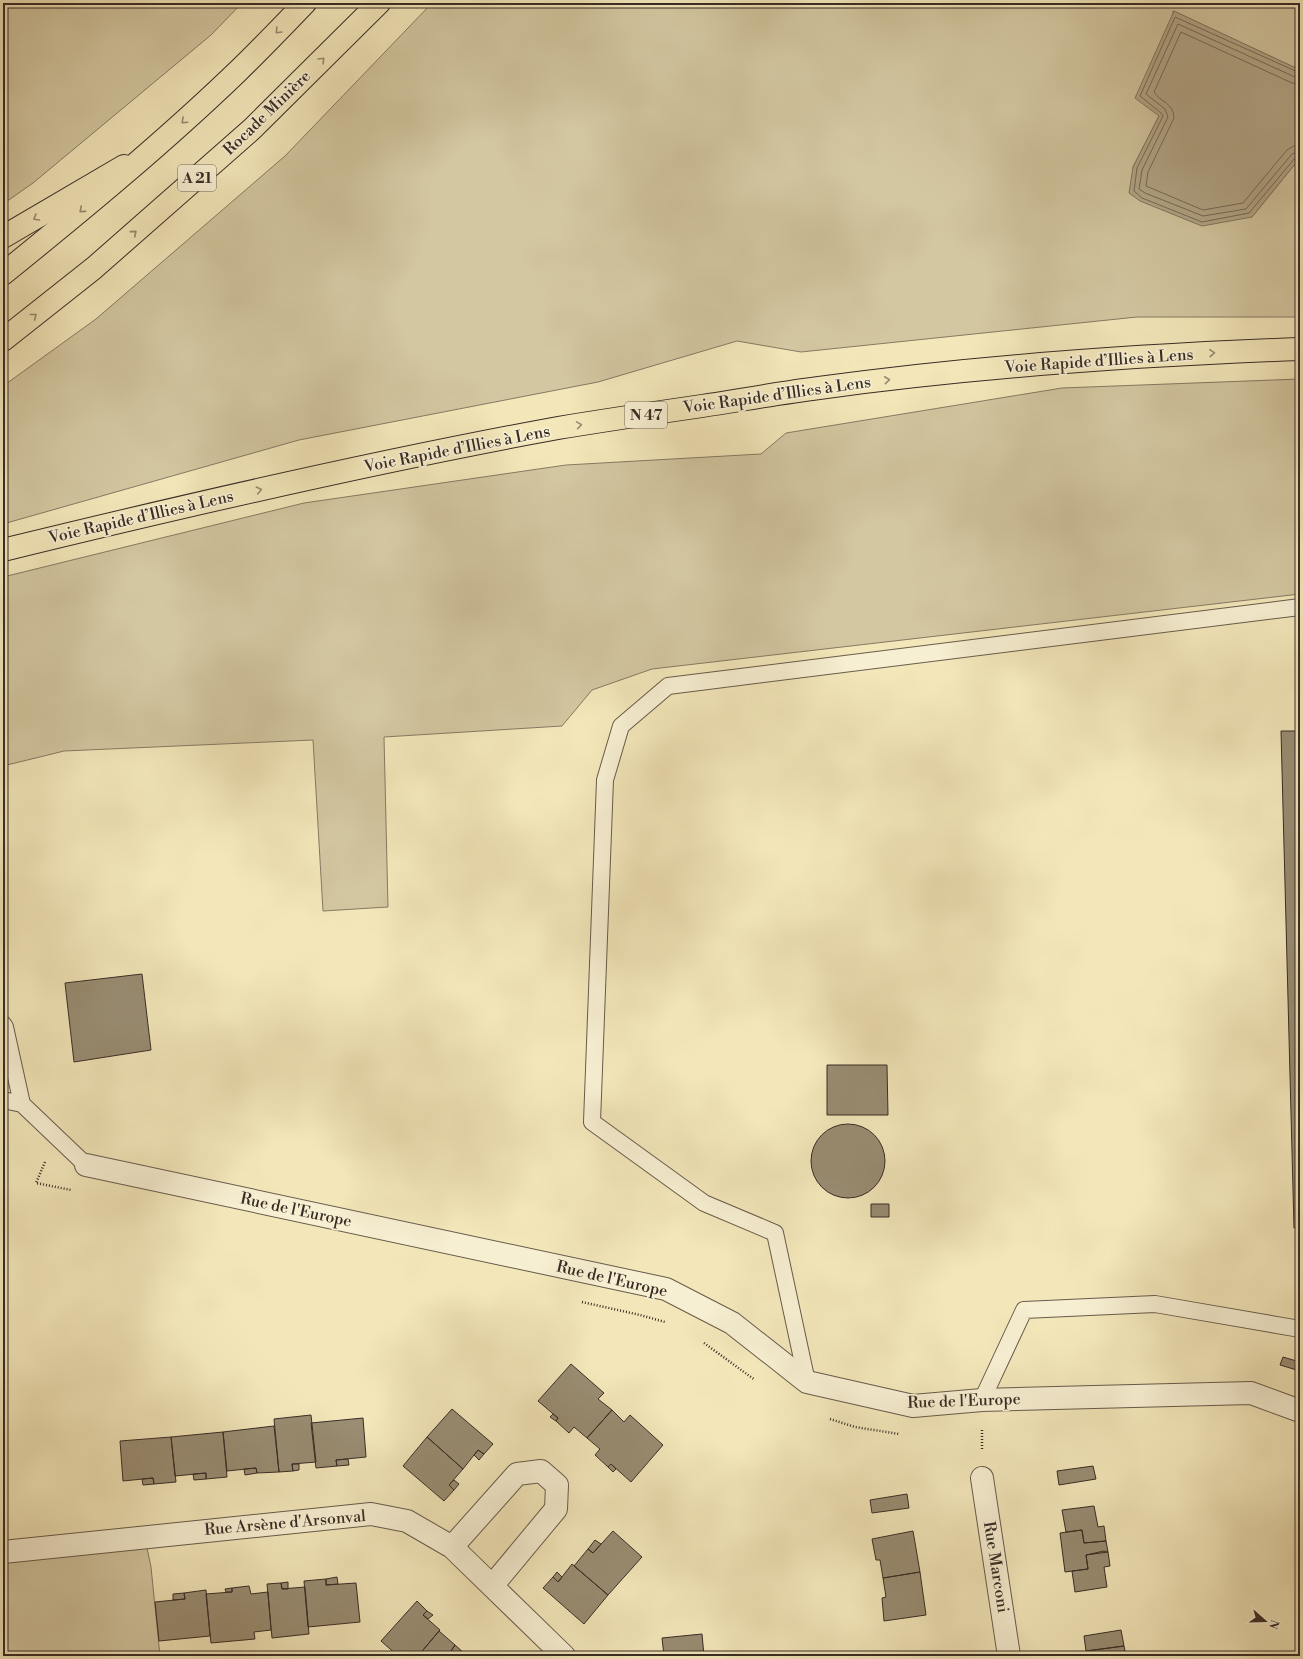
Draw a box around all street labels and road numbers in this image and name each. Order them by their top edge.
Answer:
street label: Rocade Minière [219,66,315,160]
road number: A 21 [178,165,216,191]
street label: Voie Rapide d’Illies à Lens [1003,344,1194,378]
street label: Voie Rapide d’Illies à Lens [681,372,872,418]
road number: N 47 [625,402,667,428]
street label: Voie Rapide d’Illies à Lens [361,421,552,477]
street label: Voie Rapide d’Illies à Lens [46,486,235,548]
street label: Rue de l'Europe [238,1188,354,1232]
street label: Rue de l'Europe [554,1256,670,1302]
street label: Rue de l'Europe [907,1389,1021,1413]
street label: Rue Arsène d'Arsonval [203,1506,367,1540]
street label: Rue Marconi [979,1520,1013,1614]

